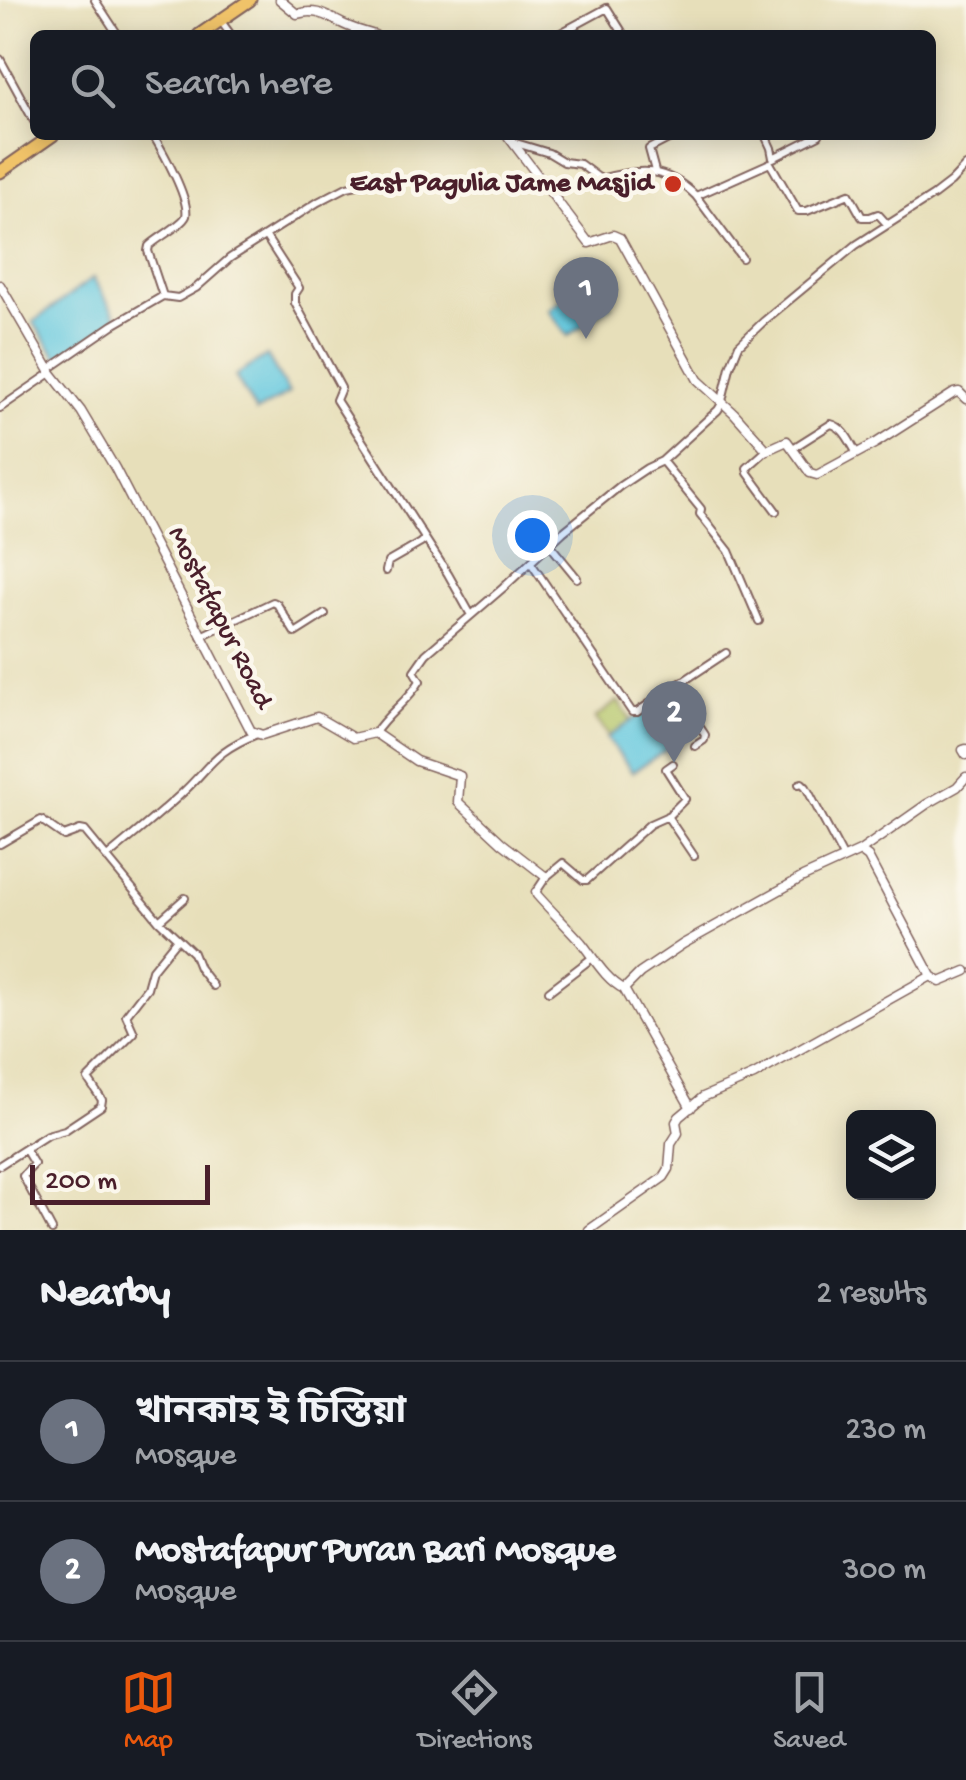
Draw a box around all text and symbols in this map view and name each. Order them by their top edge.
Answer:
search box [30,30,936,140]
icon: search [65,58,120,113]
text: Search here [145,63,332,107]
place label: East Pagulia Jame Masjid [350,168,656,201]
marker: East Pagulia Jame Masjid [662,173,684,195]
pin: 1 [554,256,618,339]
your location [507,510,558,561]
street label: Mostafapur Road [159,521,280,717]
pin: 2 [642,680,706,763]
map controls [846,1110,936,1200]
button: layers [846,1110,936,1200]
scale bar [30,1160,210,1204]
text: 200 m [45,1166,117,1199]
text: Nearby [40,1271,170,1320]
text: 2 results [816,1276,926,1314]
text: খানকাহ ই চিস্তিয়া [135,1393,406,1437]
text: 1 [66,1412,79,1450]
text: 230 m [845,1412,926,1450]
text: Mosque [135,1438,236,1476]
text: Mostafapur Puran Bari Mosque [135,1530,615,1574]
text: 2 [65,1552,80,1590]
text: 300 m [843,1552,926,1590]
text: Mosque [135,1574,236,1612]
tab: Map [121,1665,176,1758]
tab: Directions [418,1665,532,1758]
tab: Saved [773,1665,845,1758]

